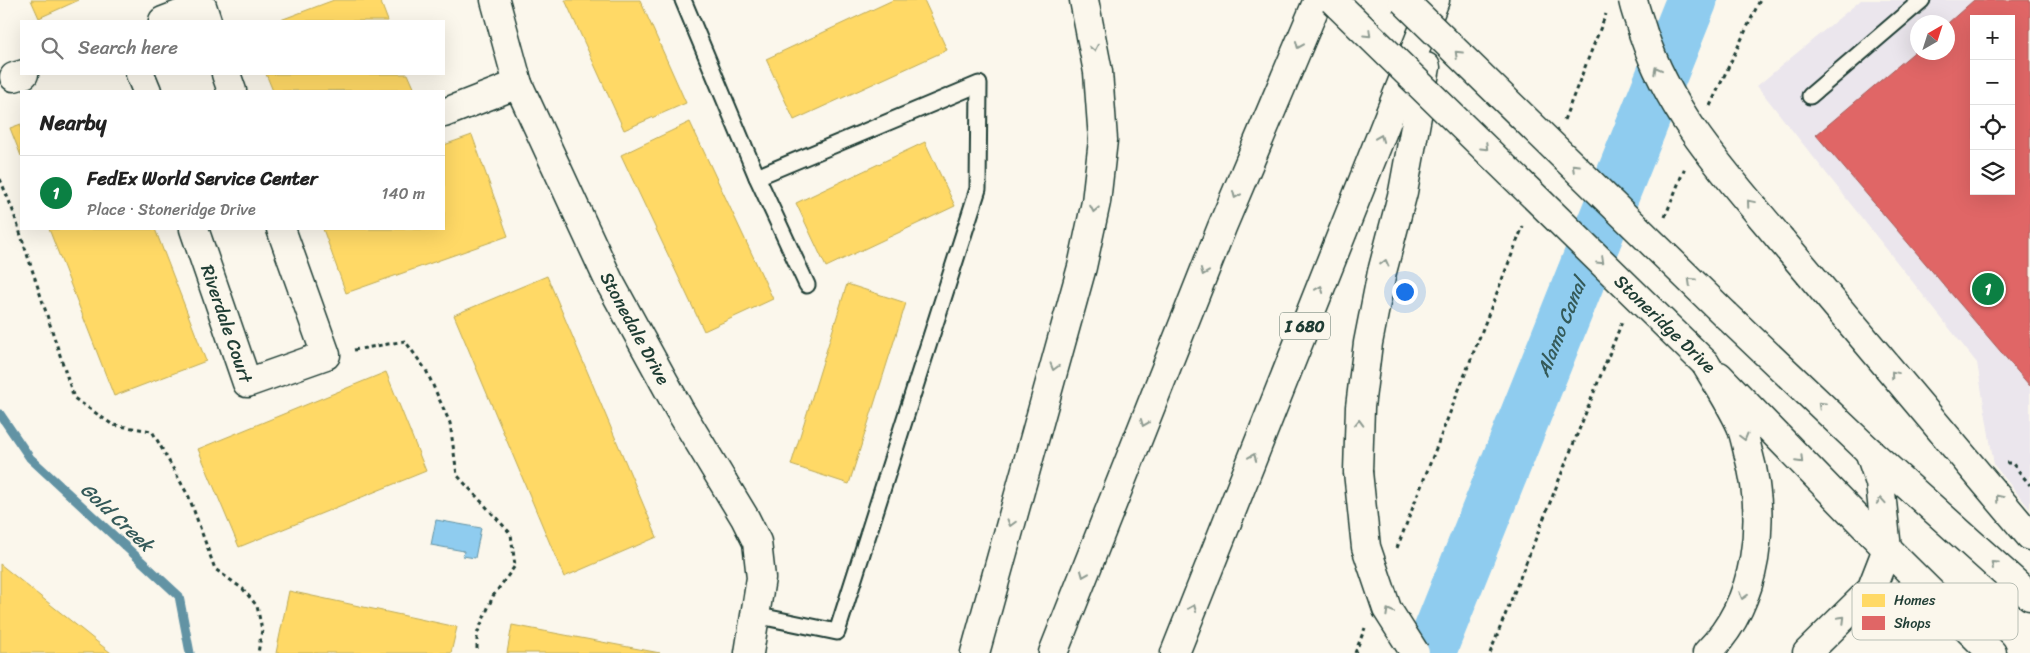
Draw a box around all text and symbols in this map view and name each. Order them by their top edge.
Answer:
north arrow [1910,15,1955,60]
map controls [1970,15,2015,195]
button: + [1970,15,2015,60]
search box [20,20,445,75]
one-way arrow [1362,28,1371,37]
text: Search here [78,31,178,64]
icon: search [38,34,66,62]
one-way arrow [1295,40,1305,49]
one-way arrow [1088,43,1098,52]
one-way arrow [1455,51,1464,60]
button: − [1970,60,2015,105]
one-way arrow [1653,67,1663,76]
text: Nearby [40,104,106,142]
button: locate [1970,105,2015,150]
one-way arrow [1373,134,1384,143]
one-way arrow [1479,142,1488,151]
button: layers [1970,150,2015,195]
text: FedEx World Service Center [87,162,318,195]
one-way arrow [1571,164,1580,173]
text: 1 [53,179,59,208]
text: 140 m [382,179,425,208]
one-way arrow [1231,190,1242,199]
text: Place · Stoneridge Drive [87,195,256,224]
one-way arrow [1748,200,1756,209]
one-way arrow [1089,205,1100,214]
one-way arrow [1595,255,1604,264]
one-way arrow [1379,258,1390,267]
street label: Riverdale Court [191,260,262,388]
street label: Stonedale Drive [591,266,679,391]
street label: Stoneridge Drive [1606,267,1724,382]
one-way arrow [1200,268,1210,276]
water label: Alamo Canal [1526,269,1597,382]
pin: 1 [1972,270,2004,308]
one-way arrow [1688,278,1697,287]
your location [1392,279,1418,305]
one-way arrow [1314,286,1324,294]
road number: I 680 [1280,312,1330,340]
one-way arrow [1050,362,1060,370]
one-way arrow [1891,371,1900,380]
one-way arrow [1817,402,1826,411]
one-way arrow [1140,419,1150,427]
one-way arrow [1354,419,1365,427]
one-way arrow [1738,432,1748,440]
one-way arrow [1247,453,1258,462]
one-way arrow [1795,454,1804,463]
water label: Gold Creek [73,474,163,562]
one-way arrow [1995,495,2004,504]
one-way arrow [1876,496,1887,504]
one-way arrow [1006,519,1017,528]
one-way arrow [1990,560,1999,569]
one-way arrow [1080,570,1090,578]
legend [1852,583,2018,640]
text: Homes [1894,588,1936,613]
one-way arrow [1739,591,1749,599]
one-way arrow [1187,604,1198,613]
one-way arrow [1385,608,1395,617]
text: Shops [1894,611,1931,636]
one-way arrow [1836,616,1845,625]

